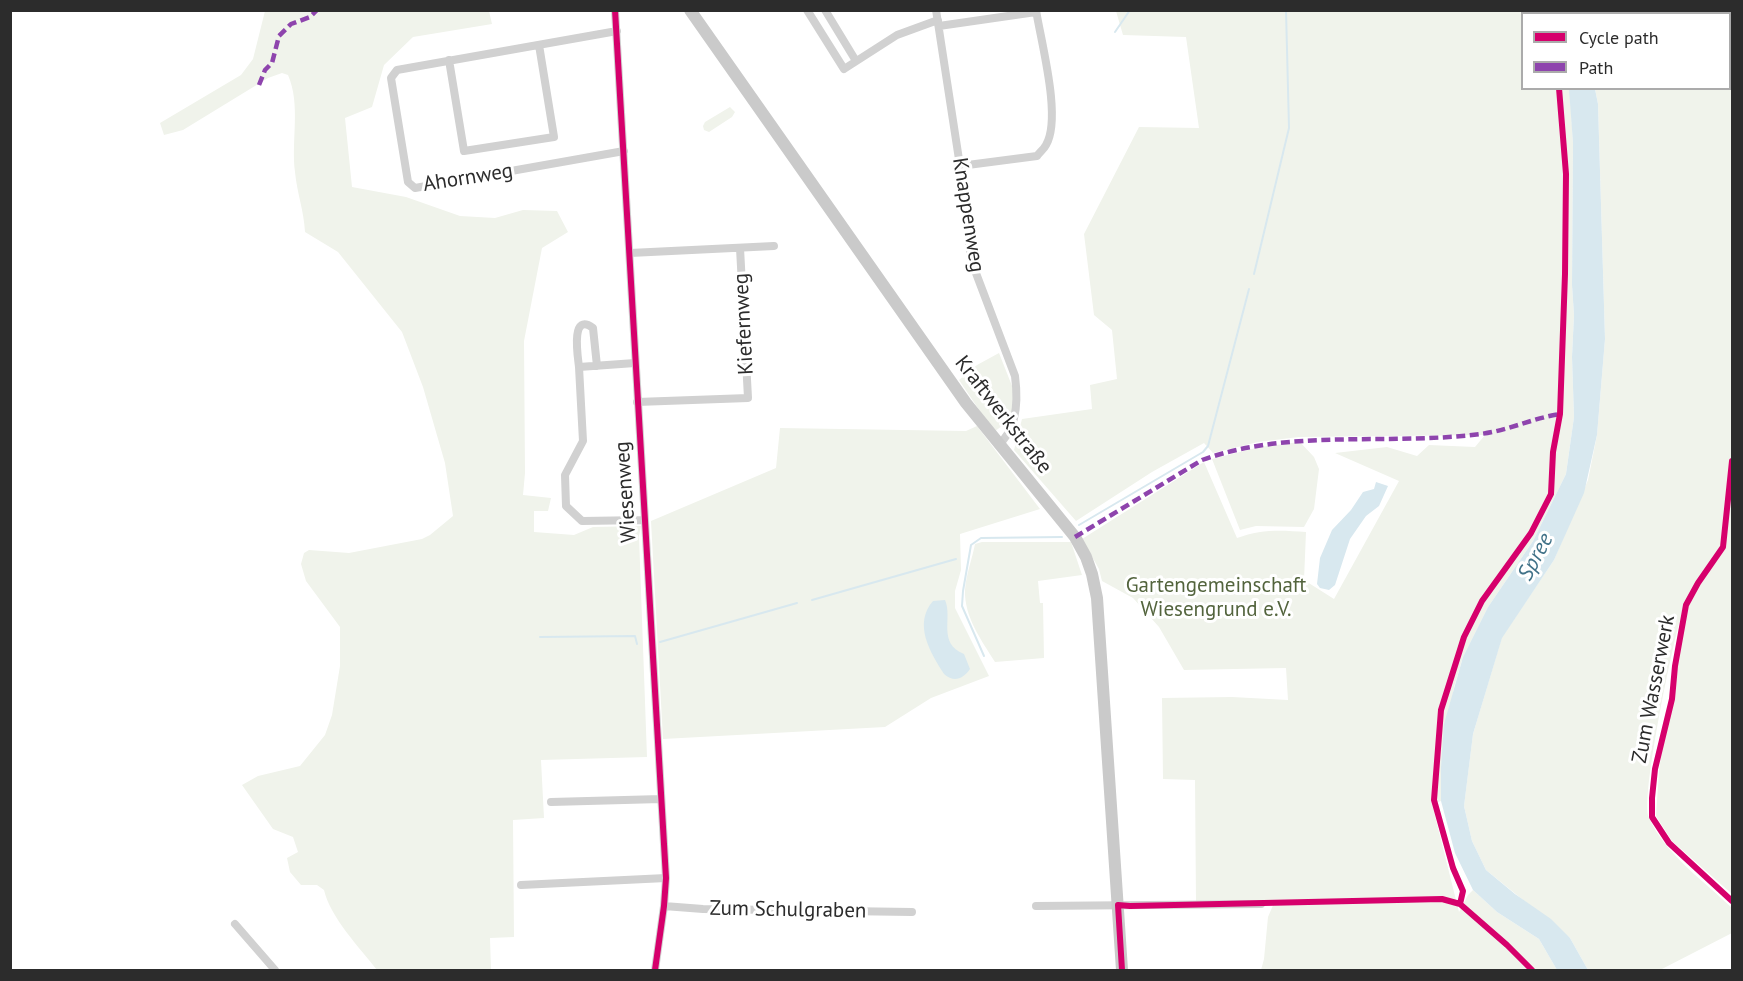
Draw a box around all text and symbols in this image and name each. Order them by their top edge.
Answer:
legend [1521,12,1731,90]
text: Cycle path [1579,26,1659,49]
text: Path [1579,56,1613,79]
street label: Knappenweg [946,156,990,274]
street label: Ahornweg [421,158,515,198]
street label: Kiefernweg [729,273,759,375]
street label: Kraftwerkstraße [949,351,1057,479]
street label: Wiesenweg [610,440,642,544]
water label: Spree [1513,529,1559,585]
park label: Gartengemeinschaft Wiesengrund e.V. [1126,573,1306,623]
street label: Zum Wasserwerk [1627,613,1681,765]
street label: Zum Schulgraben [709,896,867,924]

